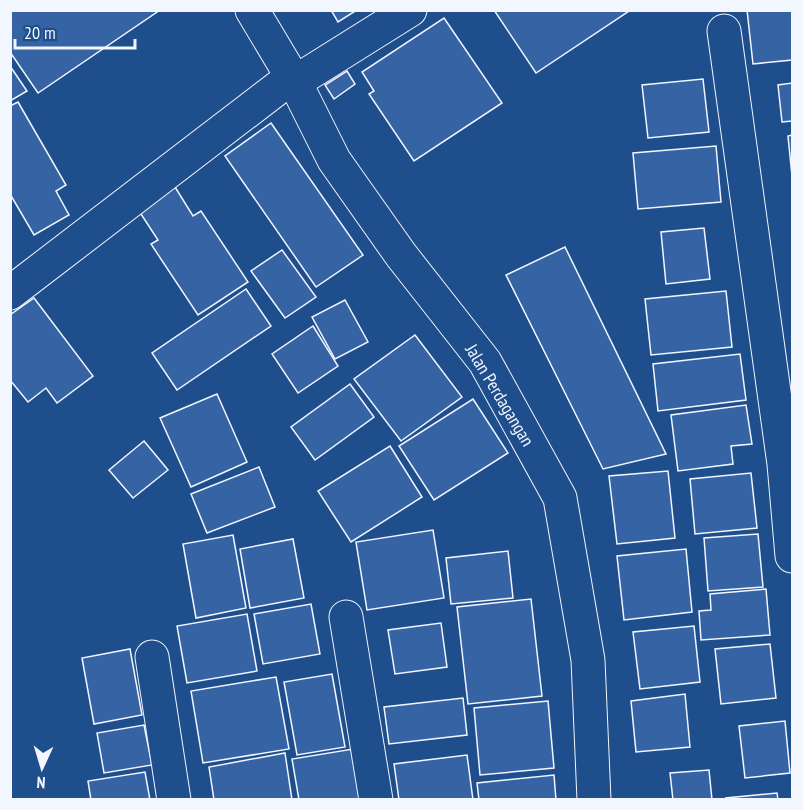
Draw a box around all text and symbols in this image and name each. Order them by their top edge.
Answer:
scale bar [15,12,135,50]
text: 20 m [24,21,56,44]
street label: Jalan Perdagangan [460,339,540,450]
north arrow [12,738,72,798]
text: N [36,773,46,793]

